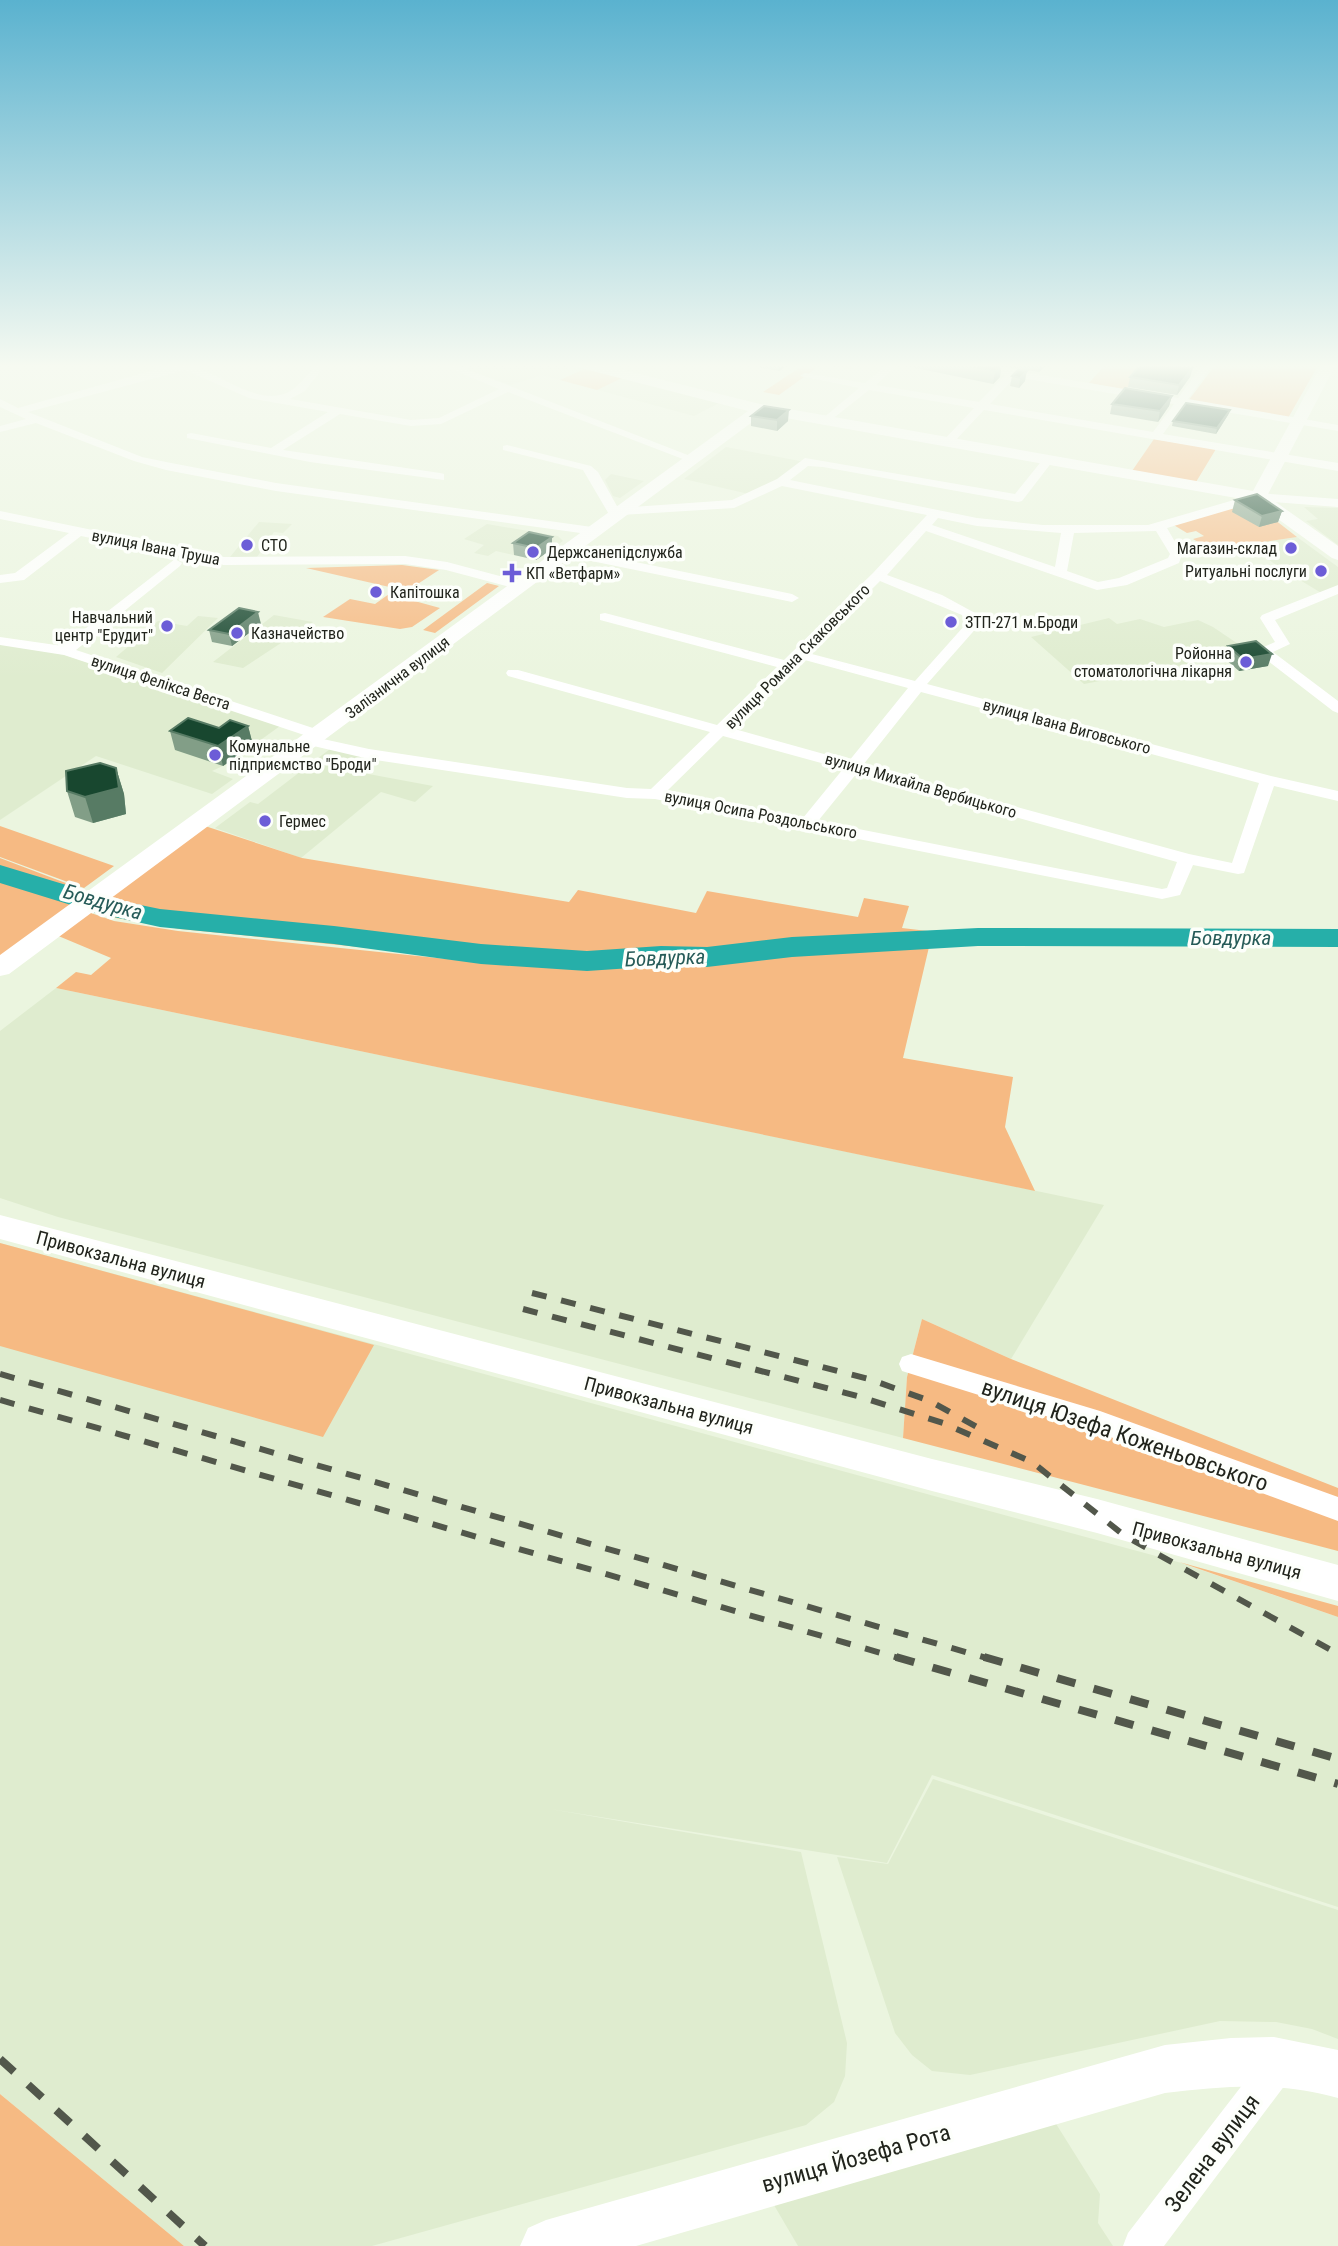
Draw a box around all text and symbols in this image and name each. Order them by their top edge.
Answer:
street label: вулиця Івана Труша [90,526,222,569]
place label: СТО [261,536,288,555]
marker: СТО [239,537,255,553]
place label: Магазин-склад [1177,539,1277,558]
marker: Магазин-склад [1283,540,1299,556]
place label: Держсанепідслужба [547,543,683,562]
marker: Держсанепідслужба [525,544,541,560]
place label: Ритуальні послуги [1185,562,1307,581]
marker: Ритуальні послуги [1313,563,1329,579]
place label: КП «Ветфарм» [526,564,621,583]
marker: КП «Ветфарм» [504,565,520,581]
street label: вулиця Романа Скаковського [721,580,874,733]
place label: Капітошка [390,583,460,602]
marker: Капітошка [368,584,384,600]
place label: Навчальний центр "Ерудит" [55,608,153,645]
place label: ЗТП-271 м.Броди [965,613,1078,632]
marker: ЗТП-271 м.Броди [943,614,959,630]
marker: Навчальний центр "Ерудит" [159,618,175,634]
place label: Казначейство [251,624,344,643]
marker: Казначейство [229,625,245,641]
street label: Залізнична вулиця [342,632,453,723]
place label: Ройонна стоматологічна лікарня [1074,644,1232,681]
street label: вулиця Фелікса Веста [89,651,233,714]
marker: Ройонна стоматологічна лікарня [1238,654,1254,670]
street label: вулиця Івана Виговського [981,695,1153,758]
place label: Комунальне підприємство "Броди" [229,737,377,774]
marker: Комунальне підприємство "Броди" [207,747,223,763]
street label: вулиця Михайла Вербицького [823,749,1019,822]
street label: вулиця Осипа Роздольського [663,786,859,842]
place label: Гермес [279,812,326,831]
marker: Гермес [257,813,273,829]
water label: Бовдурка [61,879,145,925]
water label: Бовдурка [1191,926,1271,950]
water label: Бовдурка [624,945,706,971]
street label: Привокзальна вулиця [34,1226,208,1293]
street label: Привокзальна вулиця [582,1372,756,1439]
street label: вулиця Юзефа Коженьовського [978,1374,1272,1497]
street label: Привокзальна вулиця [1130,1517,1304,1584]
street label: Зелена вулиця [1159,2089,1265,2218]
street label: вулиця Йозефа Рота [759,2118,953,2198]

